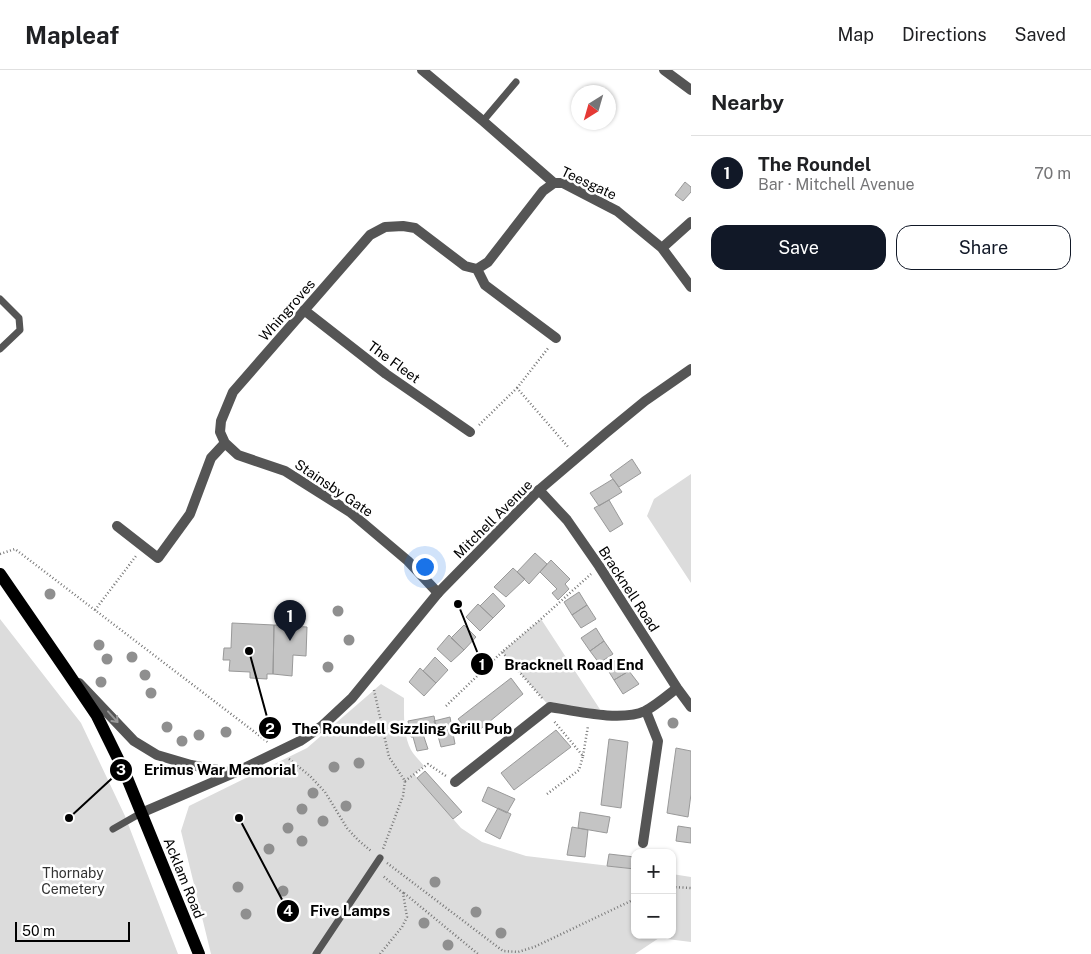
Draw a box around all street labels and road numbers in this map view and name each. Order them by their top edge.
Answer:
street label: Teesgate [559,163,619,203]
street label: Whingroves [256,276,318,344]
street label: The Fleet [365,338,423,386]
street label: Stainsby Gate [292,456,376,520]
street label: Mitchell Avenue [450,476,536,562]
street label: Bracknell Road [595,543,663,635]
street label: Acklam Road [161,835,207,921]

